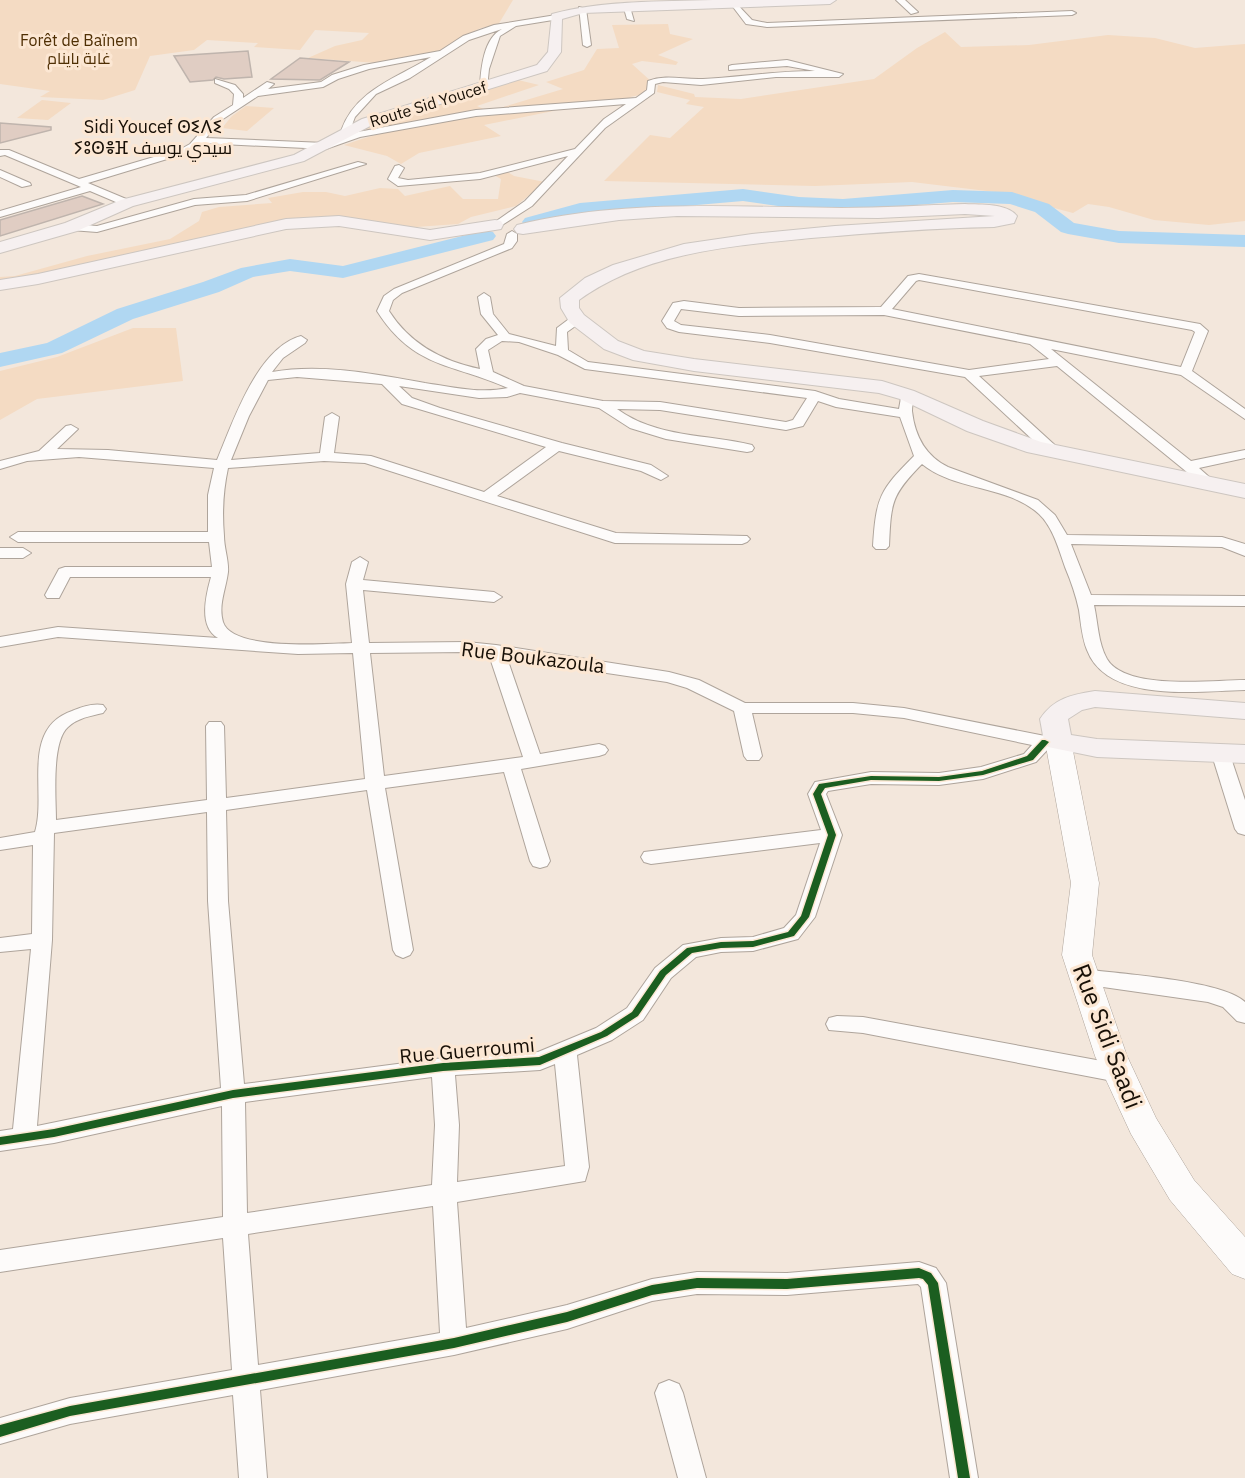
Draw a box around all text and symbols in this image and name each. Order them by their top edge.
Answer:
park label: Forêt de Baïnem غابة باينام [20,30,138,70]
street label: Route Sid Youcef [367,77,489,131]
district label: Sidi Youcef ⵙⵉⴷⵉ ⵢⵓⵙⴻⴼ سيدي يوسف [74,115,232,162]
street label: Rue Boukazoula [460,635,607,679]
street label: Rue Sidi Saadi [1066,959,1150,1113]
street label: Rue Guerroumi [398,1031,536,1069]

